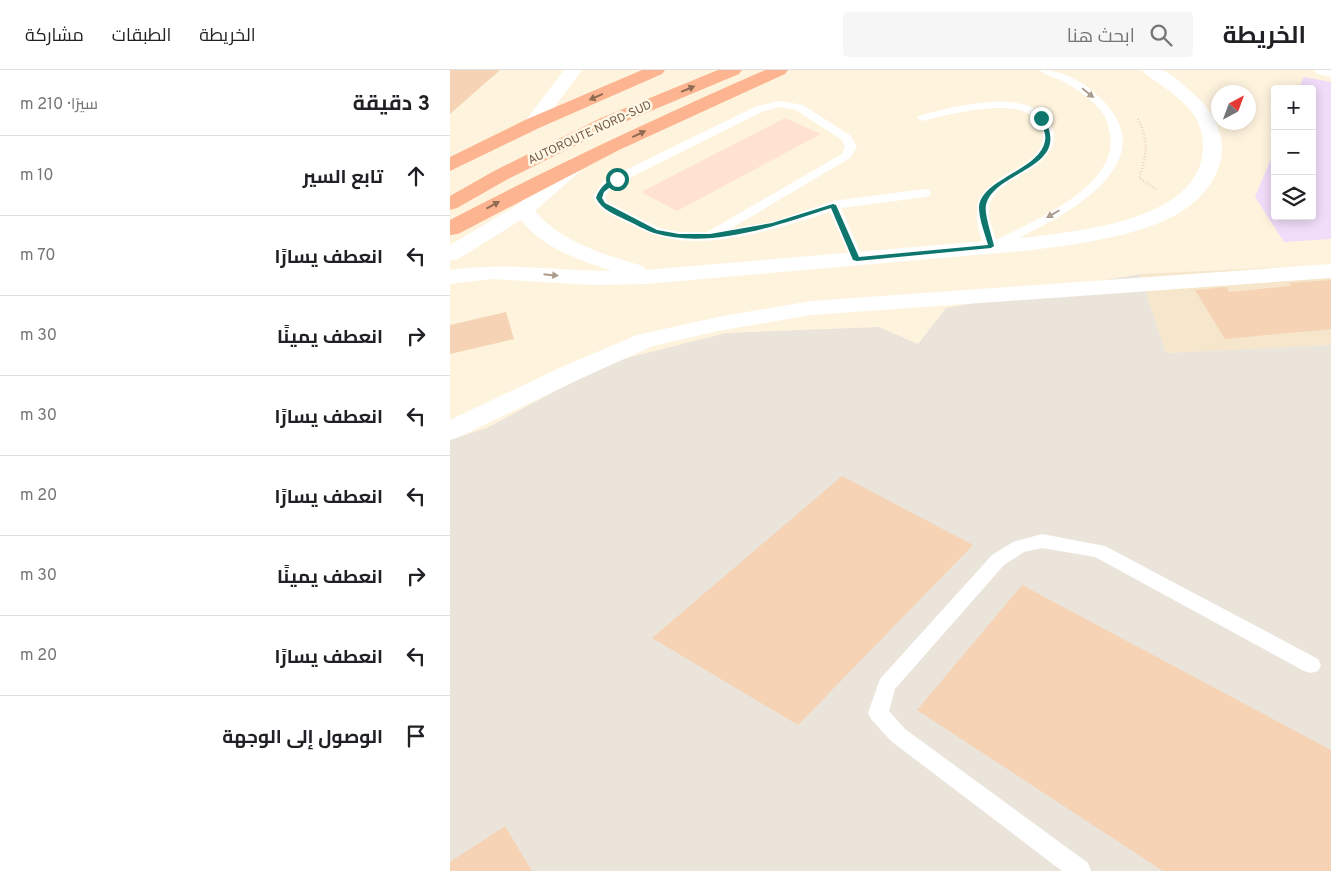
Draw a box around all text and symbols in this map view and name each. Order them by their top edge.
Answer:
search box [843,12,1193,57]
icon: search [1147,21,1175,49]
text: الخريطة [1223,22,1306,52]
text: مشاركة [25,25,84,48]
text: الطبقات [112,25,171,48]
text: الخريطة [199,25,256,48]
text: ابحث هنا [1067,25,1135,49]
one-way arrow [681,85,696,93]
north arrow [1211,85,1256,130]
map controls [1271,85,1316,220]
button: + [1271,85,1316,130]
one-way arrow [1081,88,1095,98]
text: 3 دقيقة [353,91,430,118]
one-way arrow [589,93,603,101]
text: سيرًا · 210 m [20,95,98,115]
street label: AUTOROUTE NORD-SUD [526,97,654,169]
route end [1030,107,1053,130]
one-way arrow [632,129,646,137]
button: − [1271,130,1316,175]
icon: ahead [402,162,430,190]
text: 10 m [20,166,54,186]
text: تابع السير [303,166,383,190]
route start [606,168,629,191]
button: layers [1271,175,1316,220]
one-way arrow [485,201,500,209]
one-way arrow [1046,210,1060,219]
icon: left [402,242,430,270]
text: 70 m [20,246,55,266]
text: انعطف يسارًا [275,246,383,270]
one-way arrow [543,271,559,279]
icon: right [402,322,430,350]
text: 30 m [20,326,57,346]
text: انعطف يمينًا [277,326,383,350]
icon: left [402,402,430,430]
text: 30 m [20,406,57,426]
text: انعطف يسارًا [275,406,383,430]
icon: left [402,482,430,510]
text: 20 m [20,486,57,506]
text: انعطف يسارًا [275,486,383,510]
icon: right [402,562,430,590]
text: 30 m [20,566,57,586]
text: انعطف يمينًا [277,566,383,590]
icon: left [402,642,430,670]
text: 20 m [20,646,57,666]
text: انعطف يسارًا [275,646,383,670]
icon: arrive [402,722,430,750]
text: الوصول إلى الوجهة [222,726,383,750]

